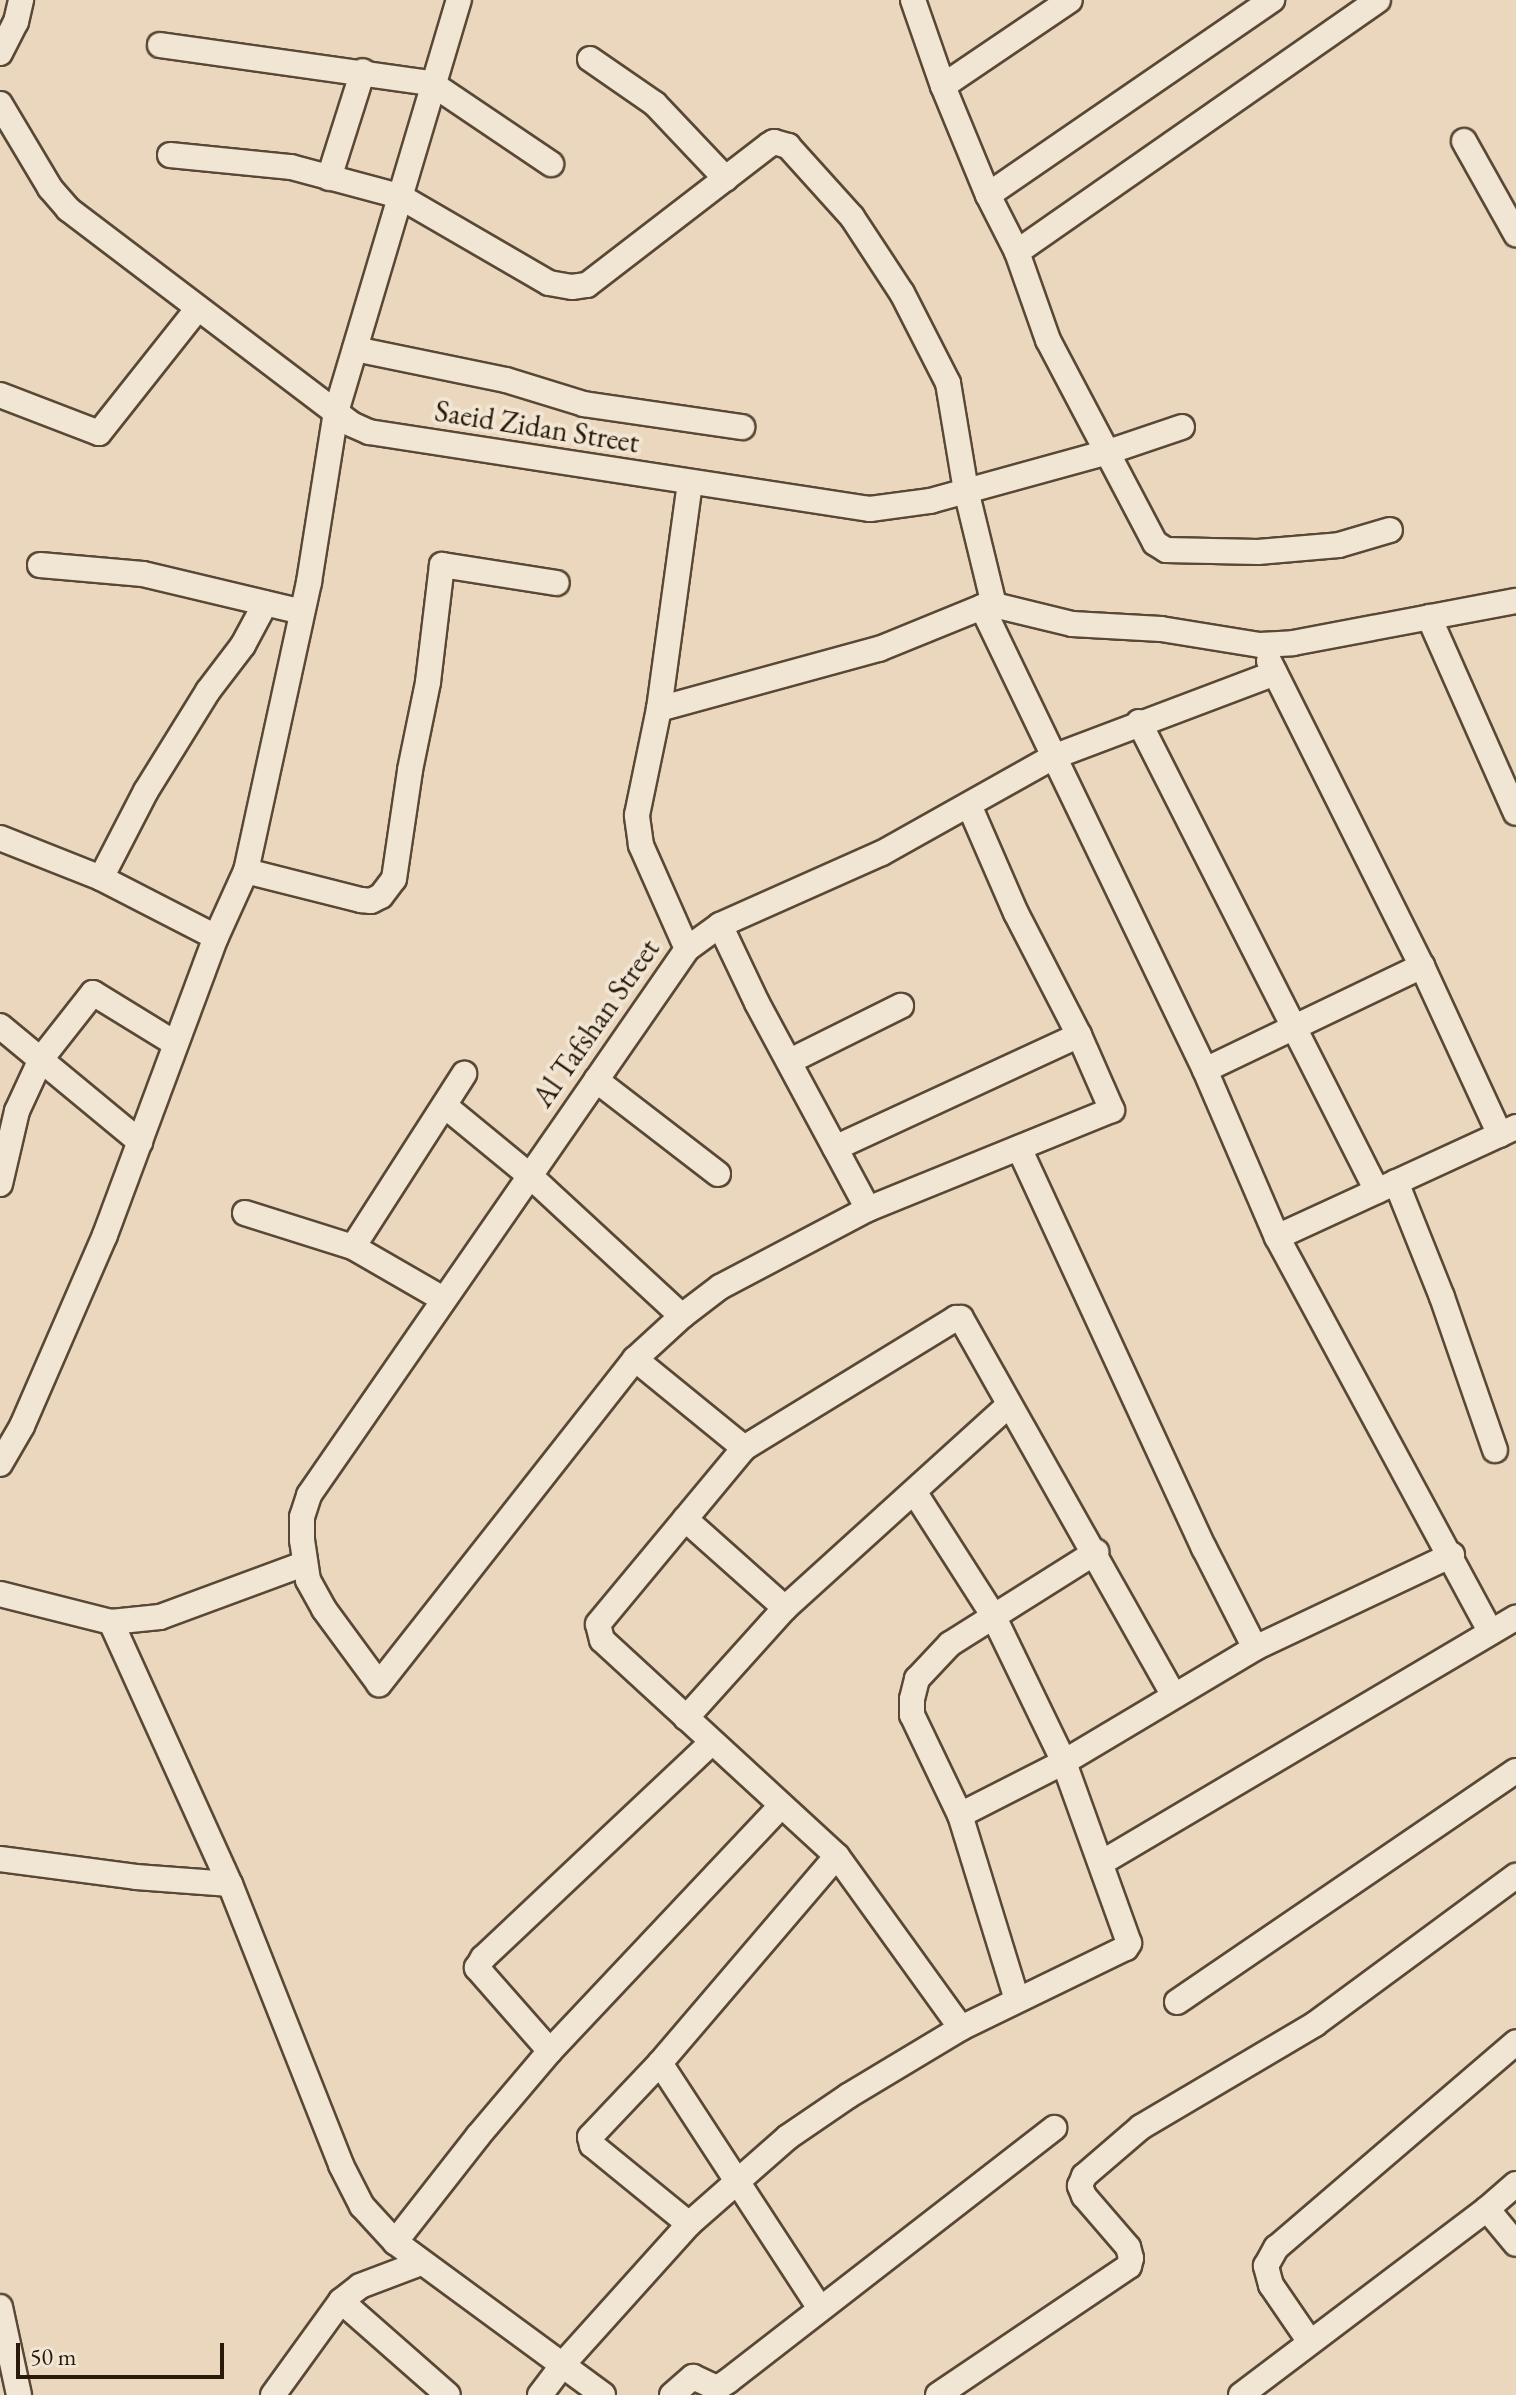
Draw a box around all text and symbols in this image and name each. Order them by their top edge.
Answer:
street label: Saeid Zidan Street [432,393,642,461]
street label: Al Tafshan Street [525,932,667,1114]
scale bar [20,2327,228,2377]
text: 50 m [30,2341,77,2372]

